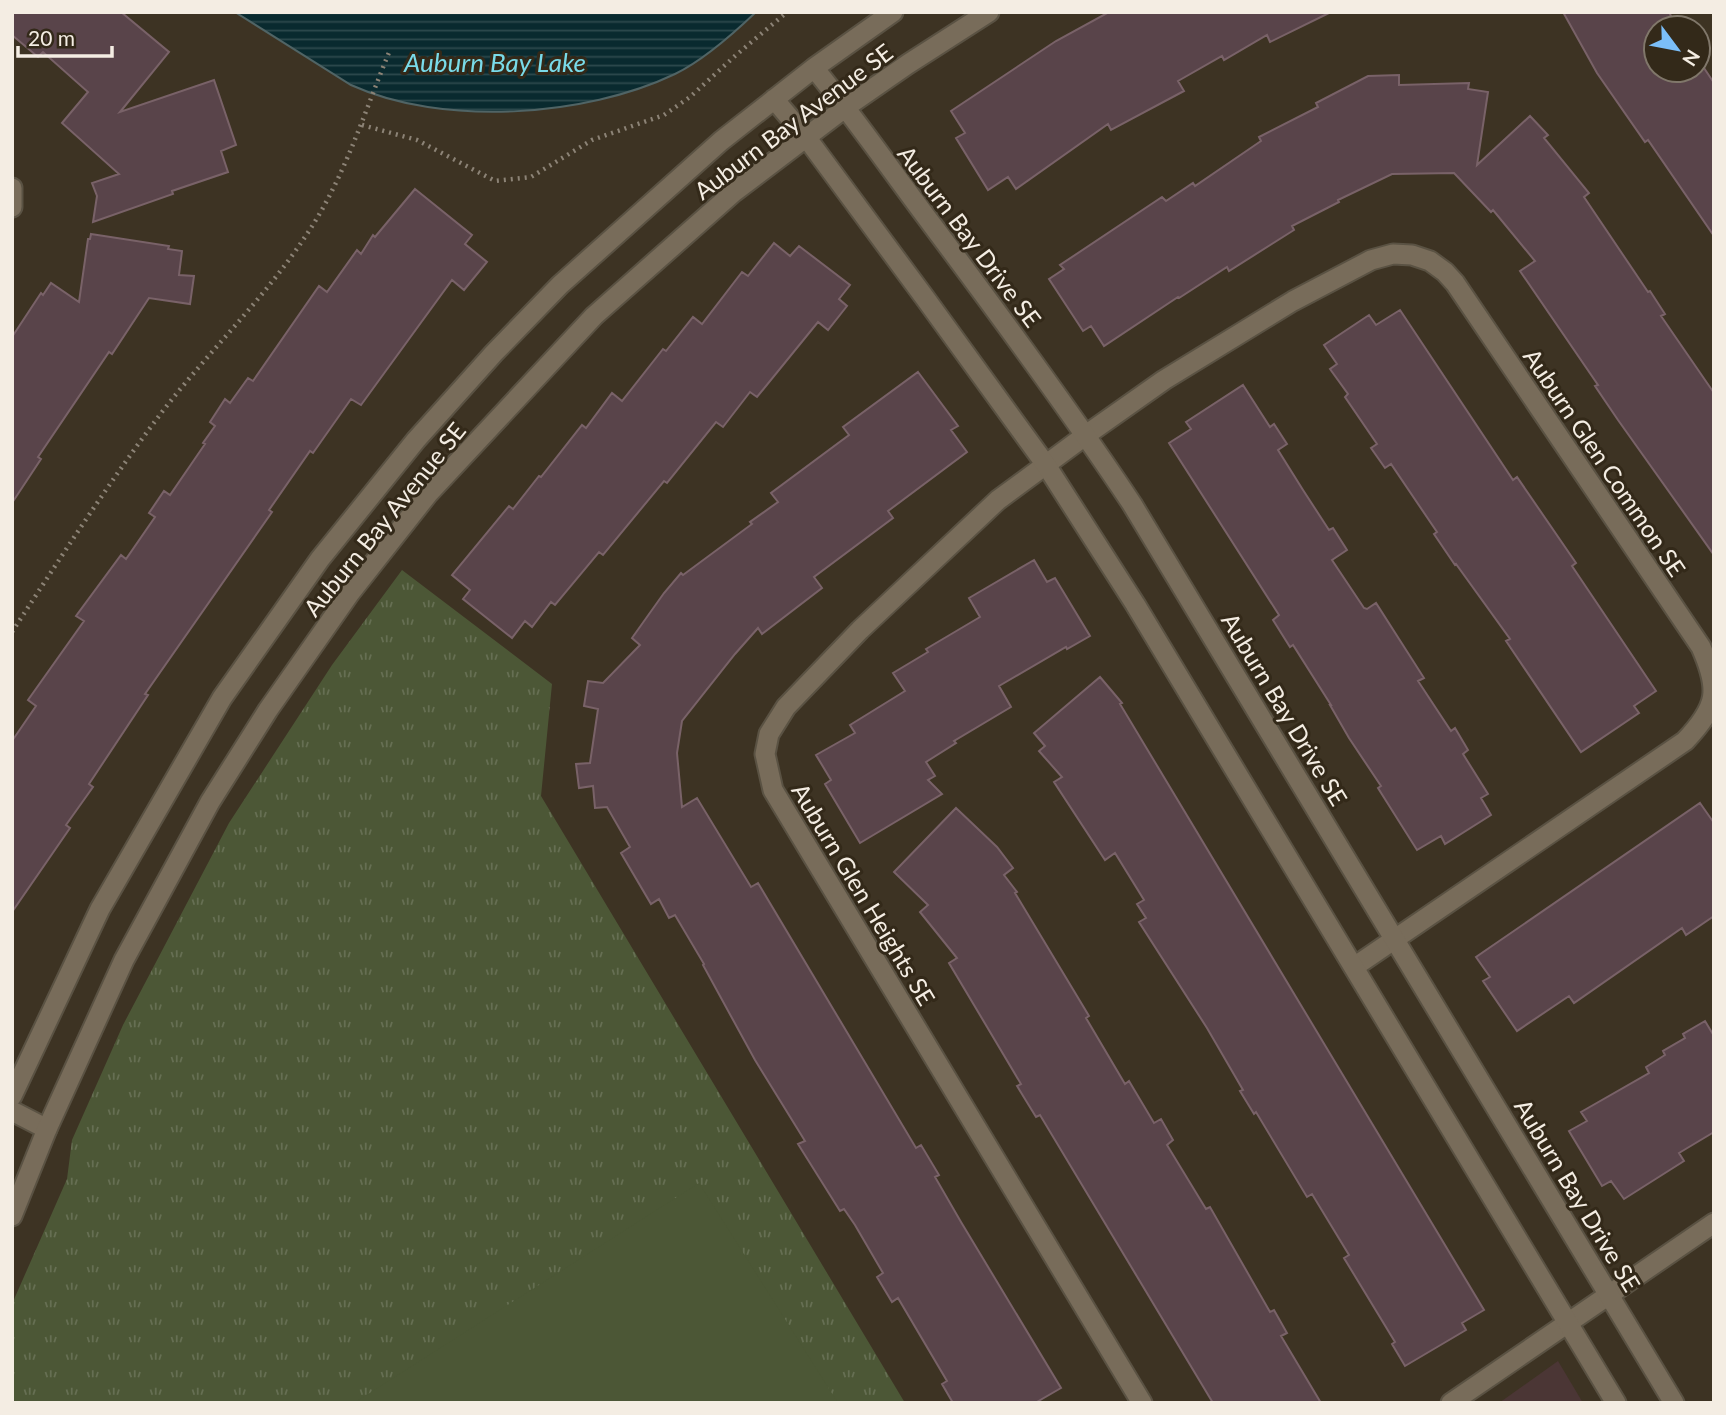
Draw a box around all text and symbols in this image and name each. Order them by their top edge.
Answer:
scale bar [18,14,112,58]
north arrow [1642,14,1712,84]
text: 20 m [28,25,75,50]
street label: Auburn Bay Avenue SE [688,37,898,205]
water label: Auburn Bay Lake [403,46,586,78]
text: N [1678,46,1705,71]
street label: Auburn Bay Drive SE [892,140,1048,332]
street label: Auburn Glen Common SE [1518,343,1692,581]
street label: Auburn Bay Avenue SE [297,416,471,622]
street label: Auburn Bay Drive SE [1216,607,1354,811]
street label: Auburn Glen Heights SE [786,778,942,1010]
street label: Auburn Bay Drive SE [1509,1093,1647,1297]

